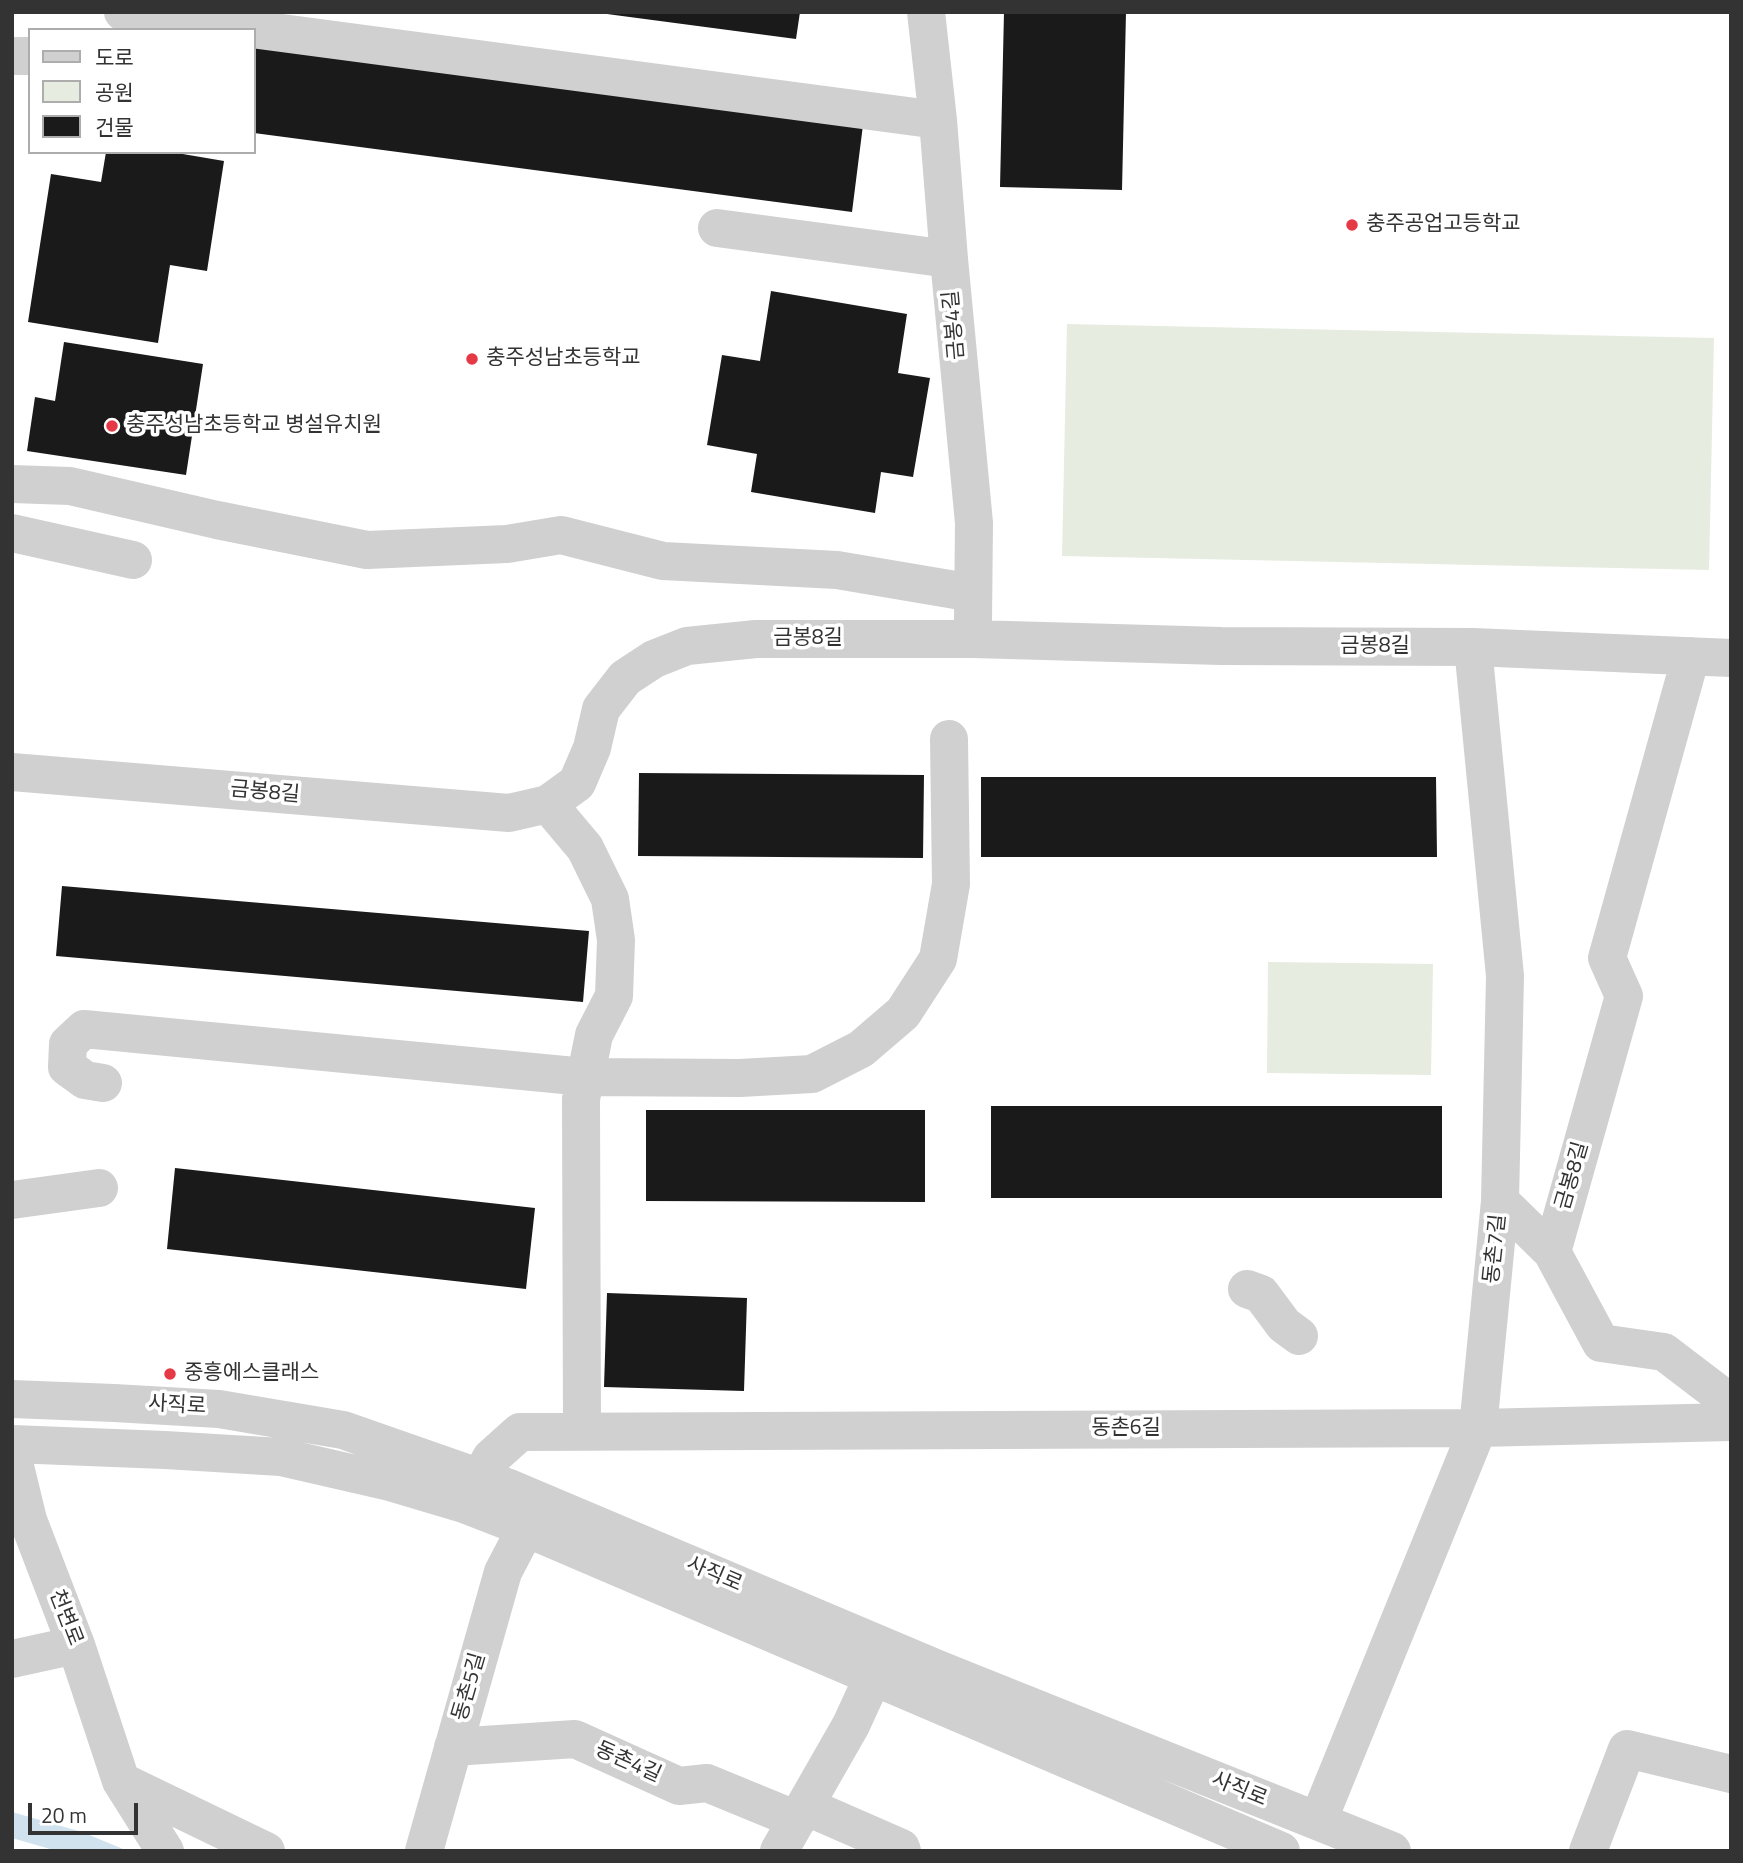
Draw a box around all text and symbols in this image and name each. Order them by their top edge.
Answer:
legend [28,28,256,154]
text: 도로 [95,41,134,73]
text: 공원 [95,76,134,108]
text: 건물 [95,111,134,143]
place label: 충주공업고등학교 [1366,212,1521,238]
marker: 충주공업고등학교 [1344,217,1360,233]
street label: 금봉4길 [939,289,971,361]
place label: 충주성남초등학교 [486,346,641,372]
marker: 충주성남초등학교 [464,351,480,367]
place label: 충주성남초등학교 병설유치원 [126,413,382,439]
marker: 충주성남초등학교 병설유치원 [104,418,120,434]
street label: 금봉8길 [773,626,843,652]
street label: 금봉8길 [1340,634,1410,660]
street label: 금봉8길 [229,777,301,809]
street label: 금봉8길 [1551,1139,1595,1213]
street label: 동촌7길 [1480,1213,1512,1285]
place label: 중흥에스클래스 [184,1361,319,1387]
marker: 중흥에스클래스 [162,1366,178,1382]
street label: 사직로 [147,1392,207,1420]
street label: 동촌6길 [1091,1416,1161,1442]
street label: 사직로 [682,1552,746,1598]
street label: 천변로 [43,1586,87,1650]
street label: 동촌5길 [448,1650,492,1724]
street label: 동촌4길 [591,1737,665,1789]
street label: 사직로 [1207,1767,1271,1813]
scale bar [32,1790,142,1834]
text: 20 m [41,1799,87,1831]

